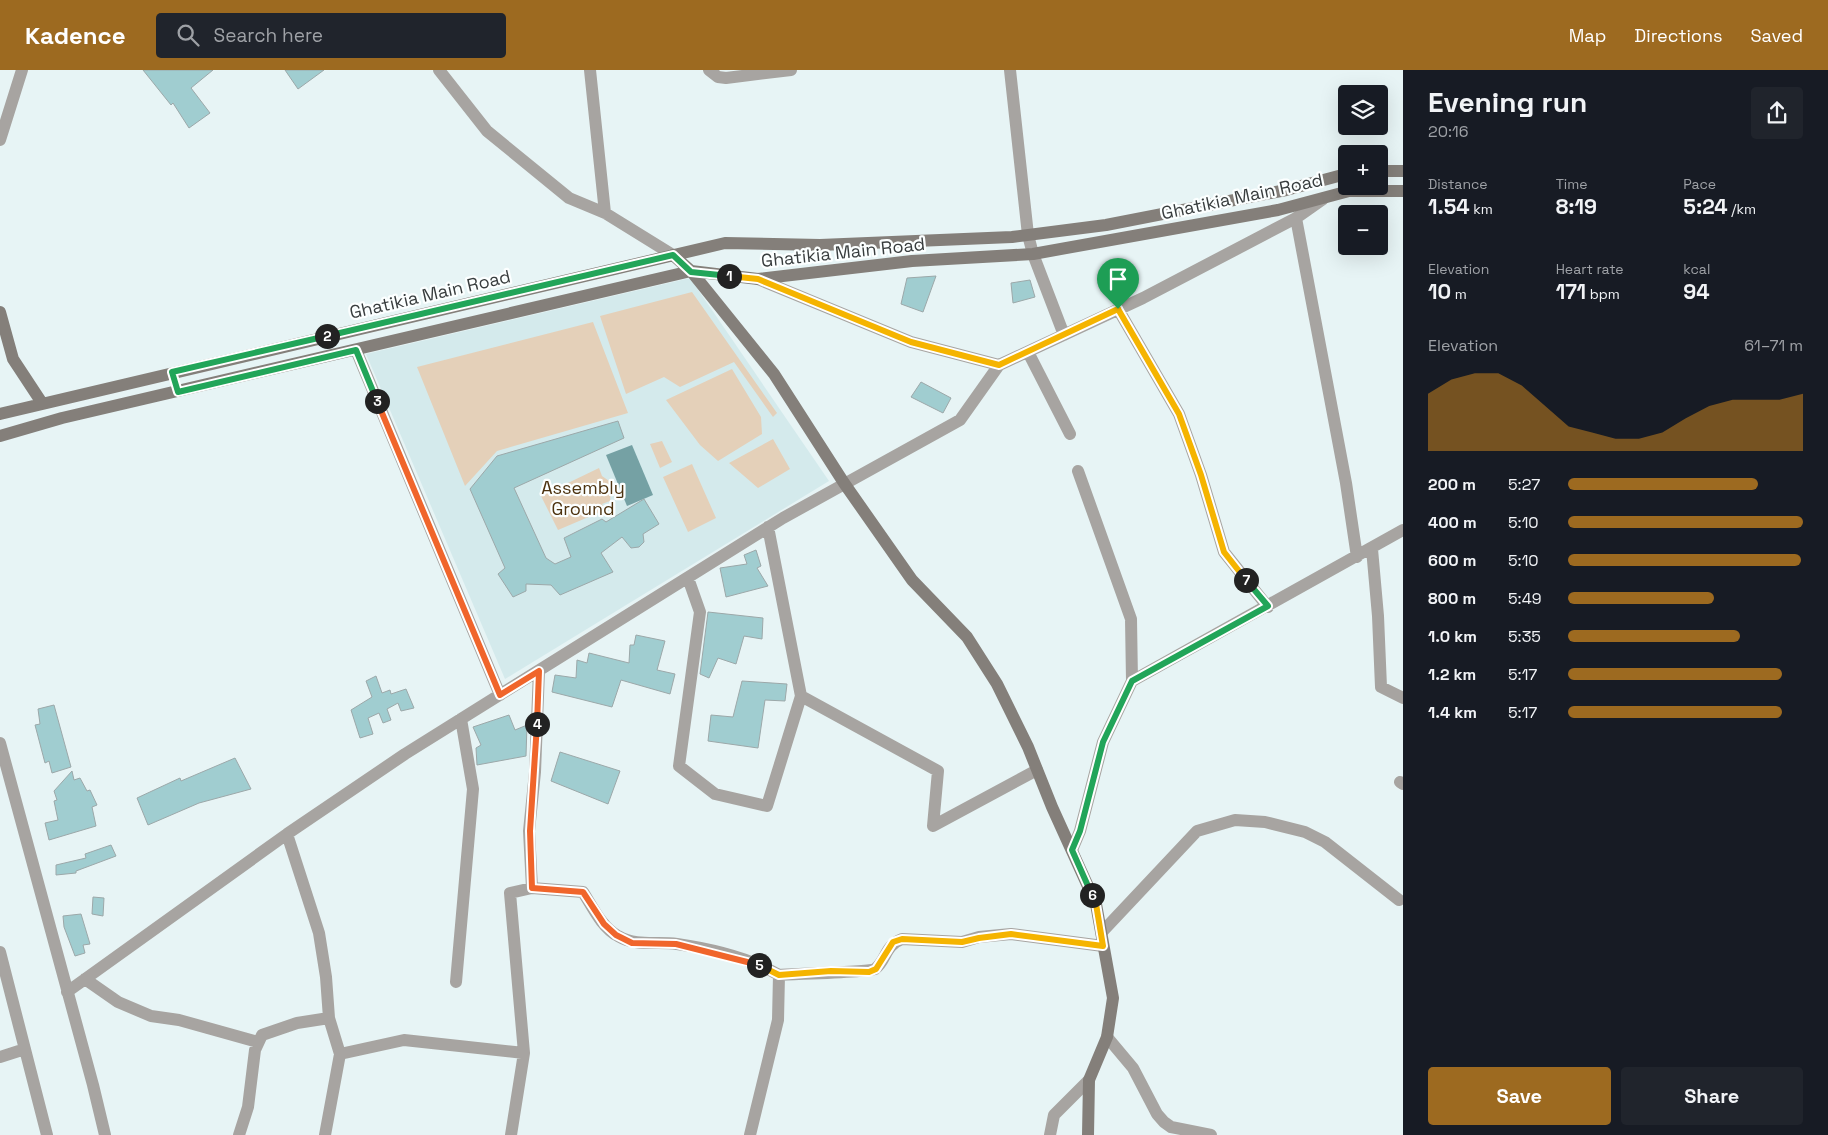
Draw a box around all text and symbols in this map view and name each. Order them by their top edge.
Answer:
search box [156,13,506,58]
text: Kadence [25,20,126,51]
icon: search [174,21,202,49]
text: Search here [214,23,323,48]
text: Map [1569,24,1606,47]
text: Directions [1634,24,1723,47]
text: Saved [1751,24,1803,47]
text: Evening run [1428,84,1587,120]
map controls [1338,85,1388,255]
button: layers [1338,85,1388,135]
button: share [1751,87,1803,139]
text: 20:16 [1428,121,1468,142]
button: + [1338,145,1388,195]
street label: Ghatikia Main Road [1159,168,1325,224]
text: Distance [1428,175,1488,193]
text: Time [1556,175,1588,193]
text: Pace [1683,175,1716,193]
text: 1.54 [1428,193,1470,220]
text: 8:19 [1556,193,1597,220]
text: 5:24 [1683,193,1728,220]
text: km [1470,200,1493,218]
text: /km [1728,200,1756,218]
button: − [1338,205,1388,255]
street label: Ghatikia Main Road [760,232,926,272]
pin [1097,258,1139,309]
text: Elevation [1428,260,1489,278]
text: Heart rate [1556,260,1624,278]
text: kcal [1683,260,1710,278]
street label: Ghatikia Main Road [347,264,513,324]
pin: 1 [716,264,742,288]
icon: arrive [1104,265,1132,293]
text: 1 [726,267,733,285]
text: 10 [1428,278,1451,305]
text: 171 [1556,278,1586,305]
text: 94 [1683,278,1710,305]
text: m [1451,285,1467,303]
text: bpm [1586,285,1620,303]
pin: 2 [314,324,340,348]
text: 2 [323,327,332,345]
text: Elevation [1428,335,1498,356]
text: 61–71 m [1744,335,1803,356]
pin: 3 [364,388,390,414]
text: 3 [373,392,382,410]
text: 200 m [1428,474,1476,495]
text: 5:27 [1508,474,1540,495]
park label: Assembly Ground [541,476,625,520]
text: 400 m [1428,512,1477,533]
text: 5:10 [1508,512,1539,533]
text: 600 m [1428,550,1476,571]
text: 5:10 [1508,550,1539,571]
pin: 7 [1234,568,1258,592]
text: 7 [1243,571,1250,589]
text: 800 m [1428,588,1476,609]
text: 5:49 [1508,588,1541,609]
text: 1.0 km [1428,626,1477,647]
text: 5:35 [1508,626,1541,647]
text: 1.2 km [1428,664,1476,685]
text: 5:17 [1508,664,1537,685]
text: 1.4 km [1428,702,1477,723]
text: 5:17 [1508,702,1537,723]
pin: 4 [524,712,550,736]
text: 4 [533,715,542,733]
pin: 6 [1080,882,1104,908]
text: 6 [1088,886,1097,904]
pin: 5 [746,952,772,978]
text: 5 [755,956,764,974]
button: Save [1428,1067,1611,1125]
button: Share [1621,1067,1803,1125]

